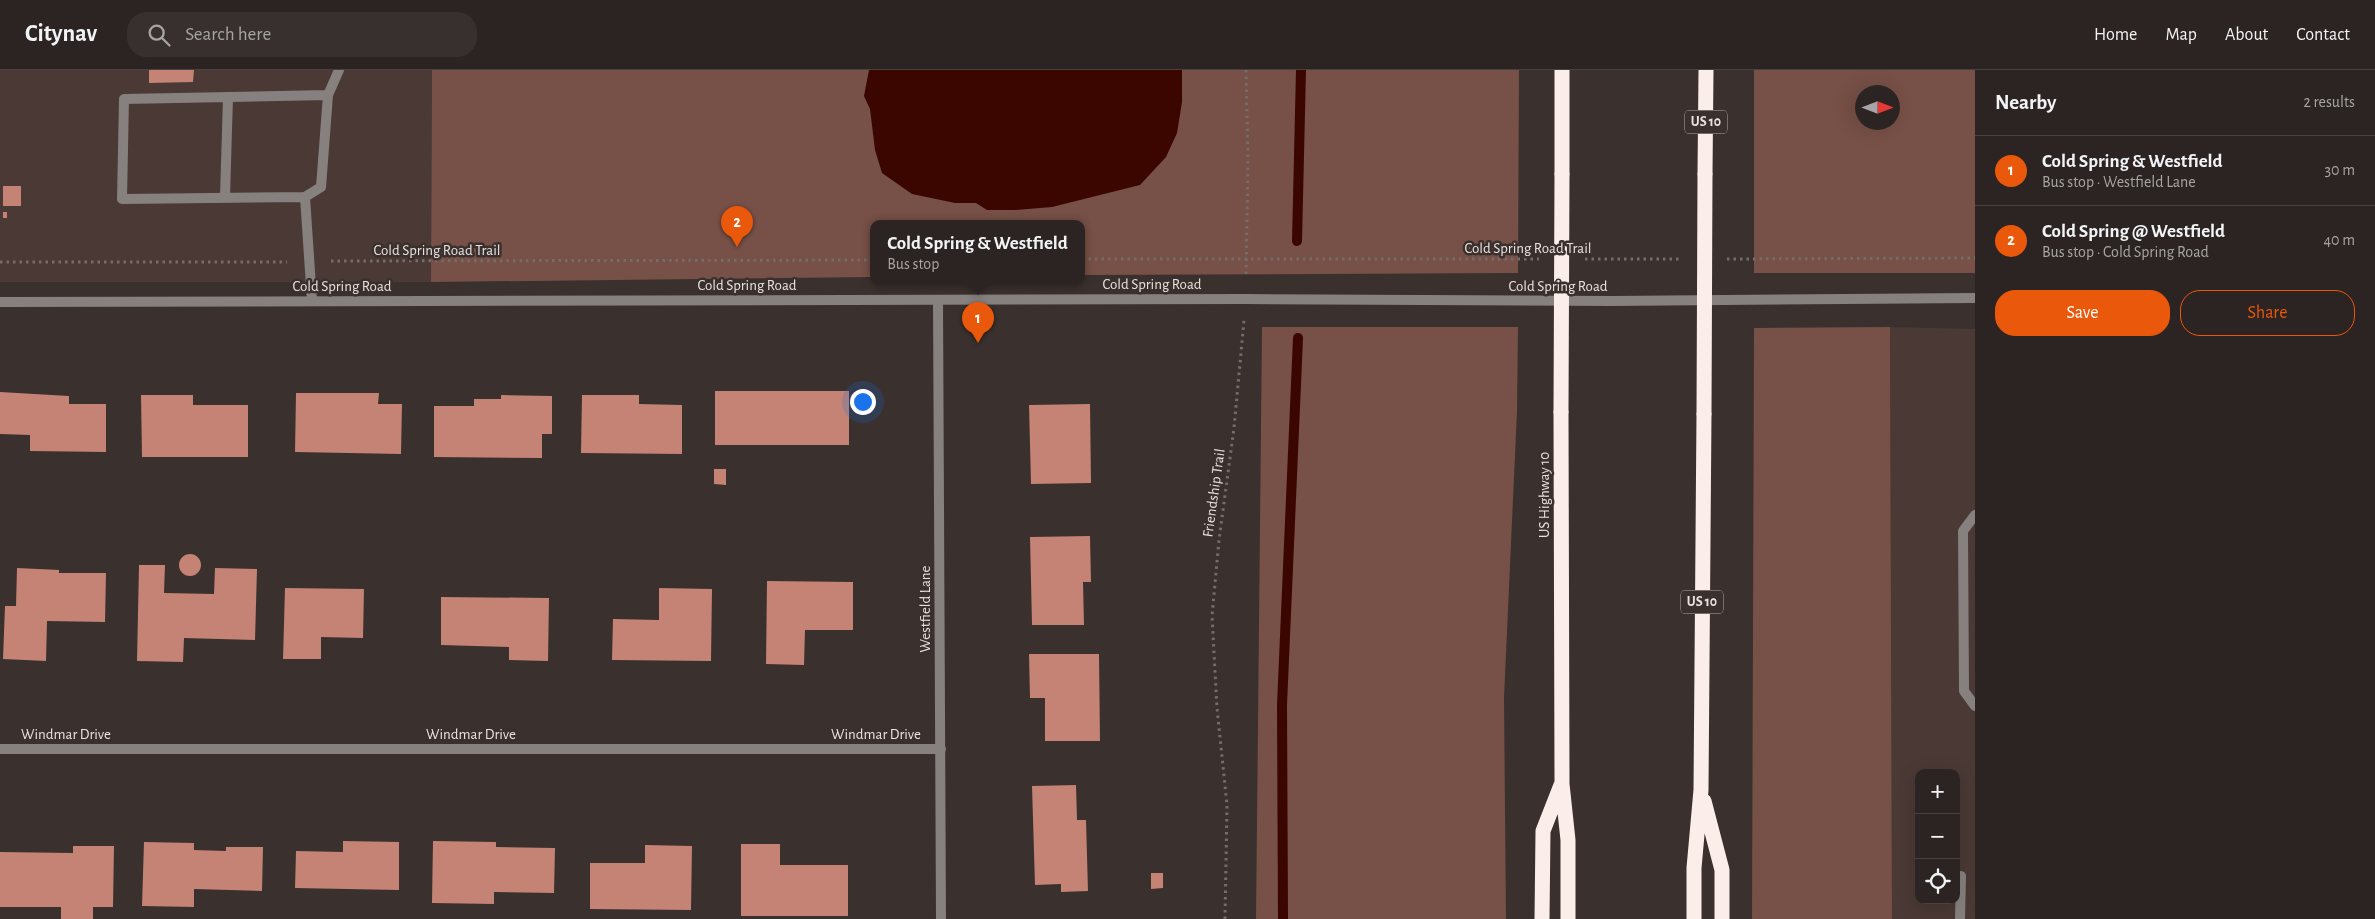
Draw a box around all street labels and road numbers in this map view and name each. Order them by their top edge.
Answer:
road number: US 10 [1685,111,1727,134]
street label: Cold Spring Road Trail [1464,241,1592,256]
street label: Cold Spring Road Trail [373,243,501,258]
street label: Cold Spring Road [1102,277,1202,292]
street label: Cold Spring Road [697,278,797,293]
street label: Cold Spring Road [292,279,392,294]
street label: Cold Spring Road [1508,279,1608,294]
street label: Friendship Trail [1200,448,1228,538]
street label: US Highway 10 [1537,452,1552,538]
street label: Westfield Lane [918,565,933,652]
road number: US 10 [1681,590,1723,614]
street label: Windmar Drive [21,727,111,742]
street label: Windmar Drive [426,727,516,742]
street label: Windmar Drive [831,727,921,742]

